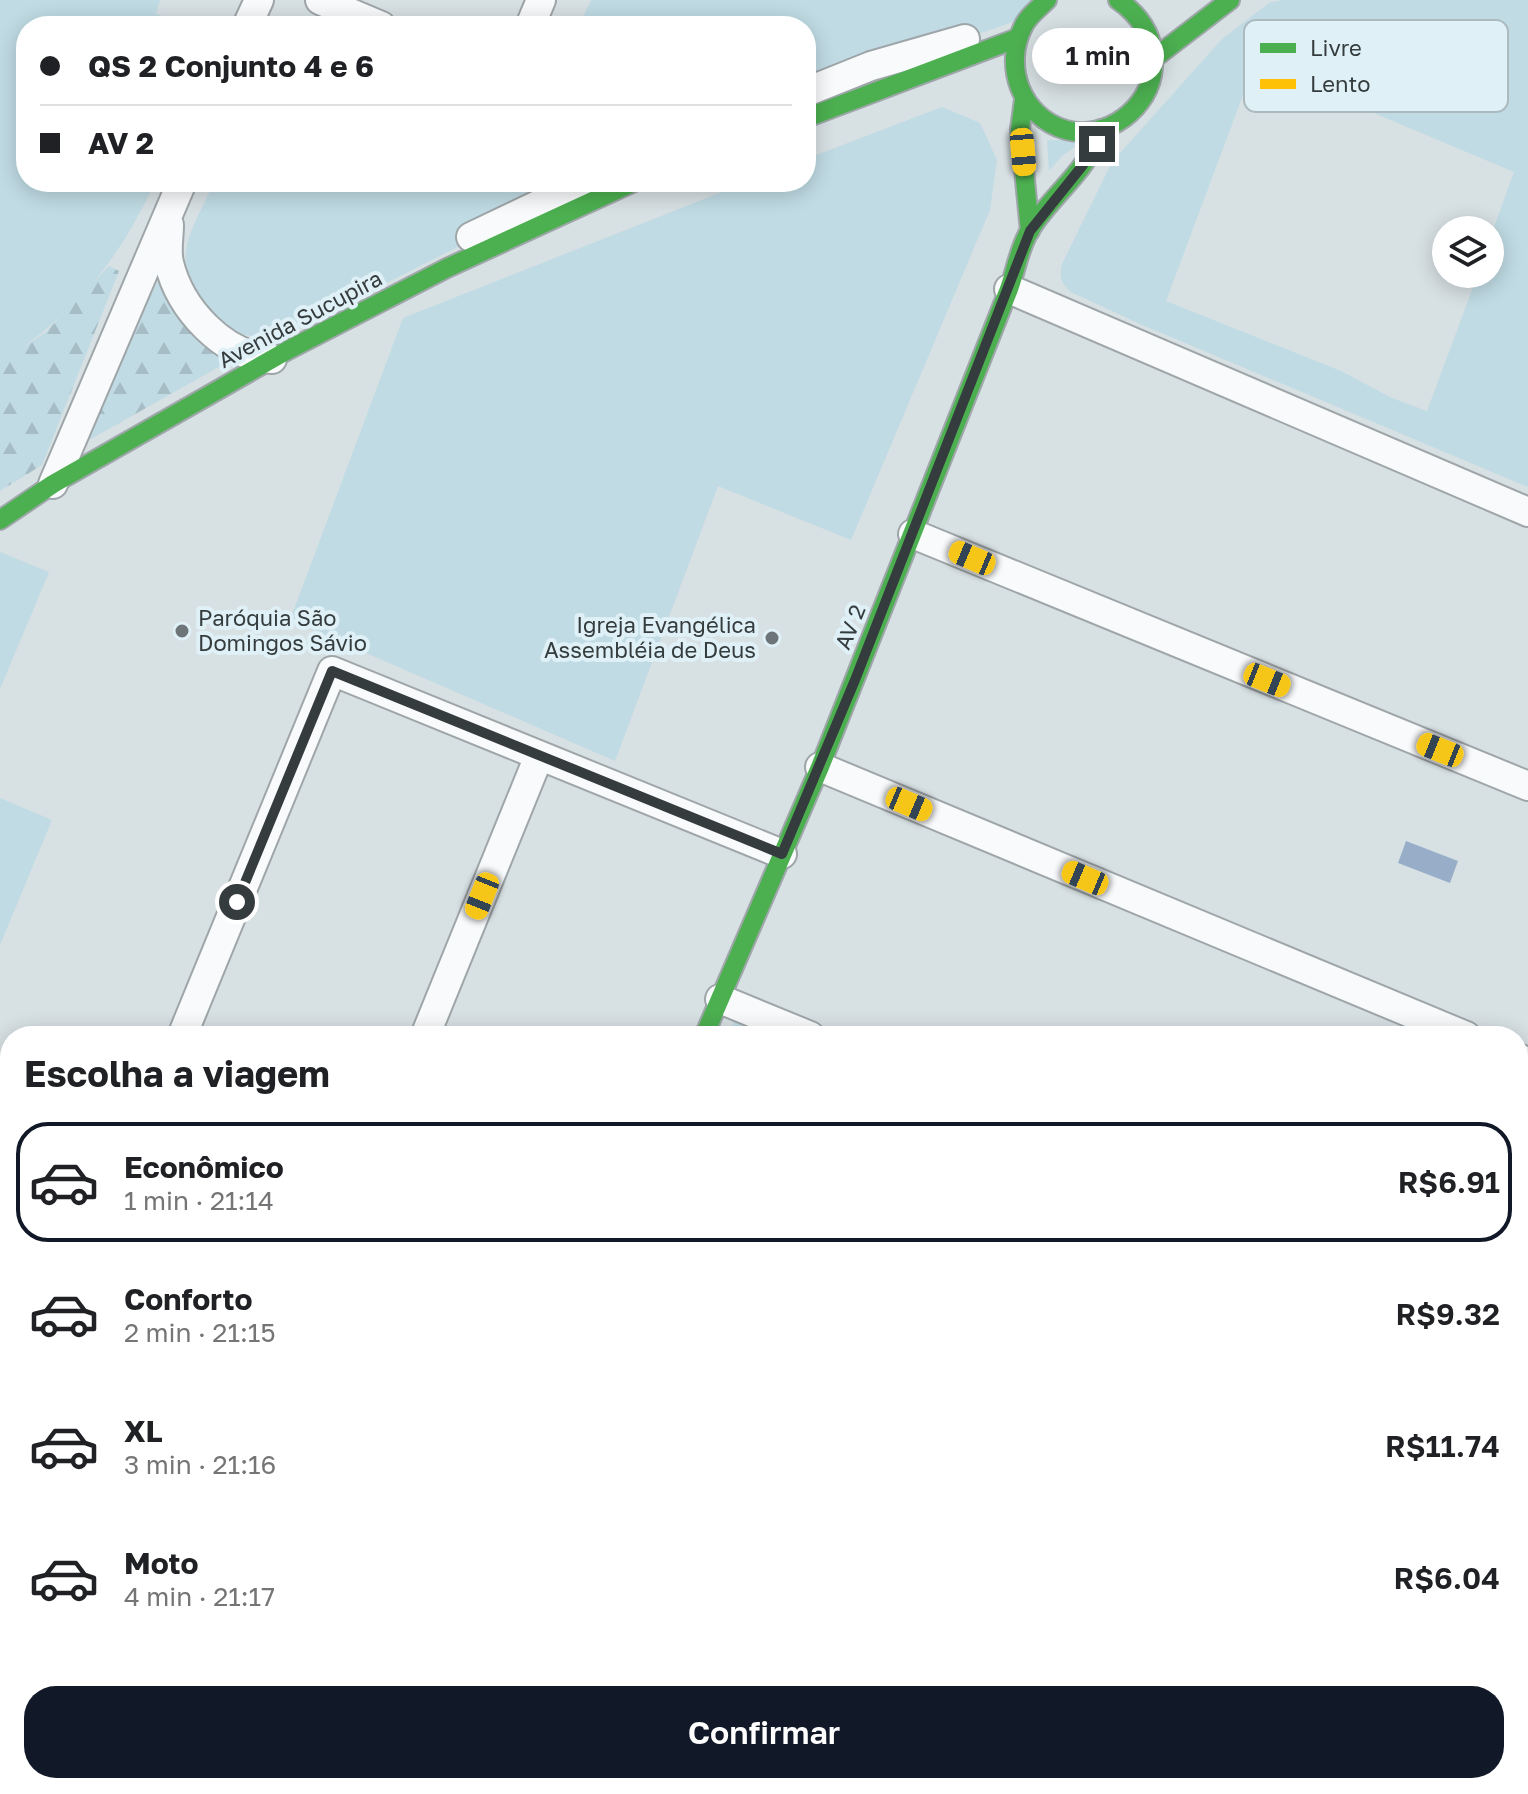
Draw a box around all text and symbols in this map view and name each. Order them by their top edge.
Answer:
legend [1244,20,1508,112]
callout: 1 min [1031,28,1163,84]
text: Livre [1310,34,1362,61]
text: 1 min [1065,40,1131,71]
text: QS 2 Conjunto 4 e 6 [88,48,374,84]
text: Lento [1310,70,1370,97]
text: AV 2 [88,125,154,161]
route end [1079,126,1115,162]
car [1009,127,1037,177]
map controls [1432,216,1504,288]
button: layers [1432,216,1504,288]
street label: Avenida Sucupira [213,264,386,373]
car [945,538,999,578]
street label: AV 2 [828,601,871,653]
place label: Paróquia São Domingos Sávio [198,604,367,656]
place label: Igreja Evangélica Assembléia de Deus [544,611,756,663]
marker: Paróquia São Domingos Sávio [173,622,191,640]
marker: Igreja Evangélica Assembléia de Deus [763,629,781,647]
car [1240,660,1294,700]
car [1413,730,1467,770]
car [882,784,936,824]
car [1058,858,1112,898]
car [462,869,502,923]
route start [219,884,255,920]
text: Escolha a viagem [24,1052,330,1095]
icon: car [28,1146,100,1218]
text: Econômico [124,1149,284,1185]
text: R$6.91 [1398,1164,1500,1200]
text: 1 min · 21:14 [124,1185,274,1216]
icon: car [28,1278,100,1350]
text: Conforto [124,1281,253,1317]
text: R$9.32 [1395,1296,1500,1332]
text: 2 min · 21:15 [124,1317,276,1348]
icon: car [28,1410,100,1482]
text: XL [124,1413,163,1449]
text: R$11.74 [1385,1428,1500,1464]
text: 3 min · 21:16 [124,1449,276,1480]
icon: car [28,1542,100,1614]
text: Moto [124,1545,199,1581]
text: R$6.04 [1394,1560,1500,1596]
text: 4 min · 21:17 [124,1581,275,1612]
button: Confirmar [24,1686,1504,1778]

